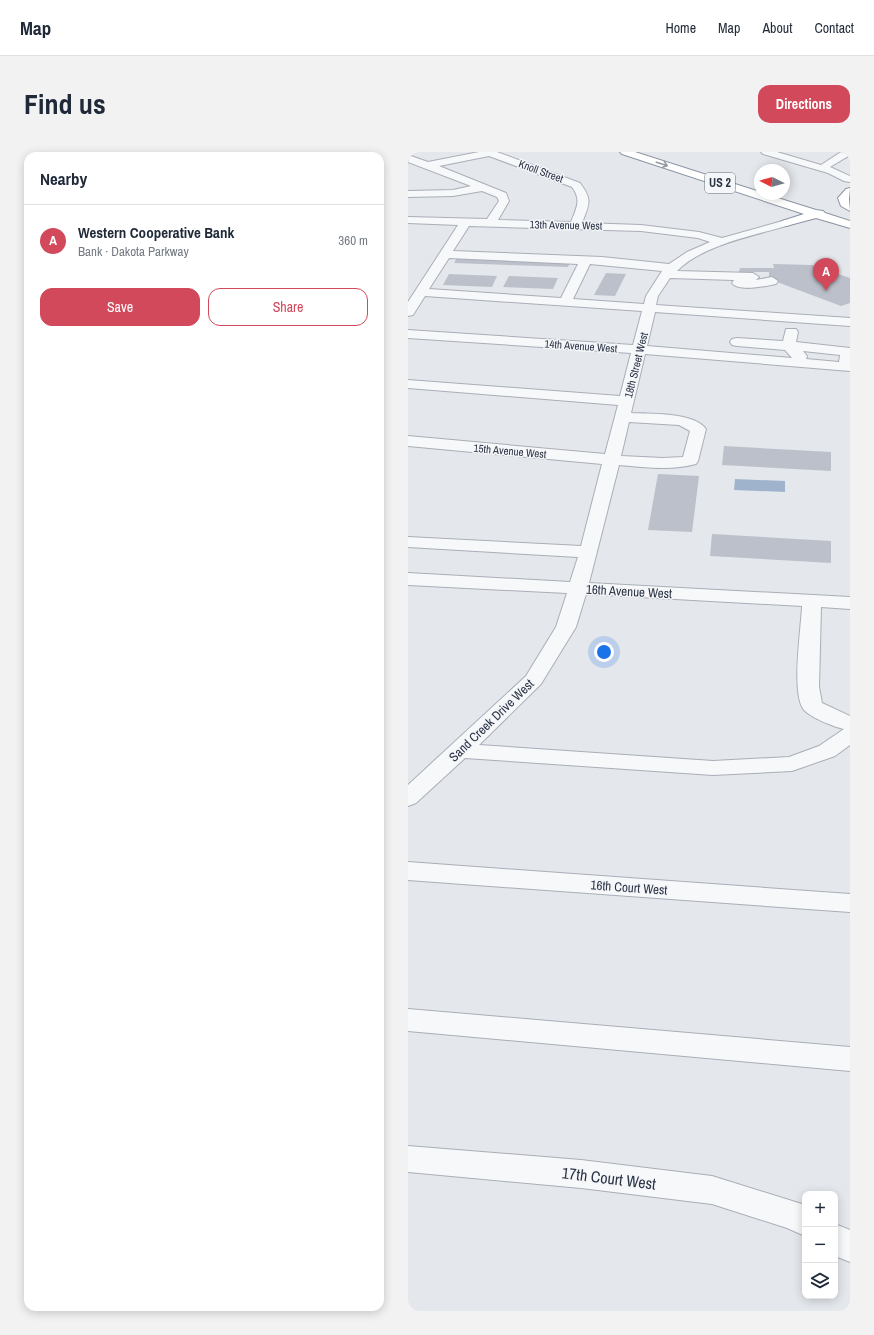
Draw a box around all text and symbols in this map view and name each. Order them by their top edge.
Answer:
text: Map [20,15,51,41]
text: Home [665,19,696,37]
text: Map [718,19,740,37]
text: About [762,19,792,37]
text: Contact [814,19,854,37]
text: Find us [24,85,106,123]
button: Directions [758,85,850,123]
street label: Knoll Street [517,156,566,186]
one-way arrow [656,161,669,168]
north arrow [754,164,790,200]
text: Nearby [40,167,87,190]
road number: US 2 [705,173,735,193]
street label: 13th Avenue West [529,217,603,233]
text: Western Cooperative Bank [78,222,234,243]
text: A [49,232,57,249]
text: 360 m [338,232,368,249]
text: Bank · Dakota Parkway [78,243,189,260]
pin: A [813,258,839,291]
button: Save [40,288,200,326]
button: Share [208,288,368,326]
street label: 18th Street West [621,330,651,399]
street label: 14th Avenue West [544,336,618,356]
street label: 15th Avenue West [473,441,547,461]
street label: 16th Avenue West [586,581,672,602]
your location [594,642,614,662]
street label: Sand Creek Drive West [445,675,537,765]
street label: 16th Court West [590,876,668,899]
street label: 17th Court West [561,1161,658,1195]
map controls [802,1191,838,1299]
button: + [802,1191,838,1227]
button: − [802,1227,838,1263]
button: layers [802,1263,838,1299]

